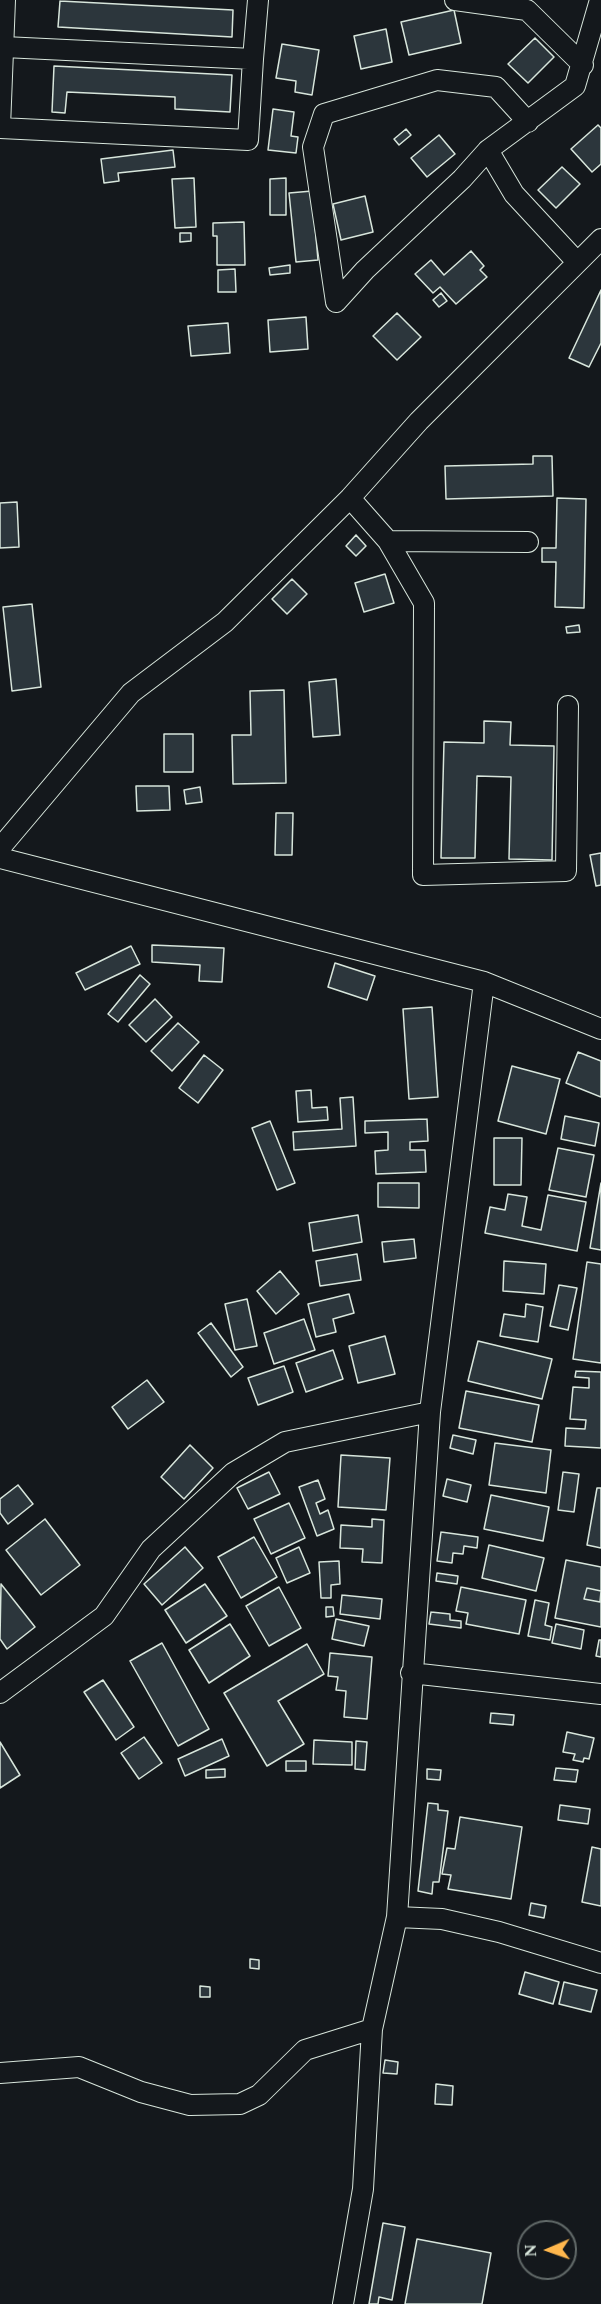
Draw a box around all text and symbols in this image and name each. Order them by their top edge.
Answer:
north arrow [517,2220,577,2280]
text: N [519,2244,543,2258]

